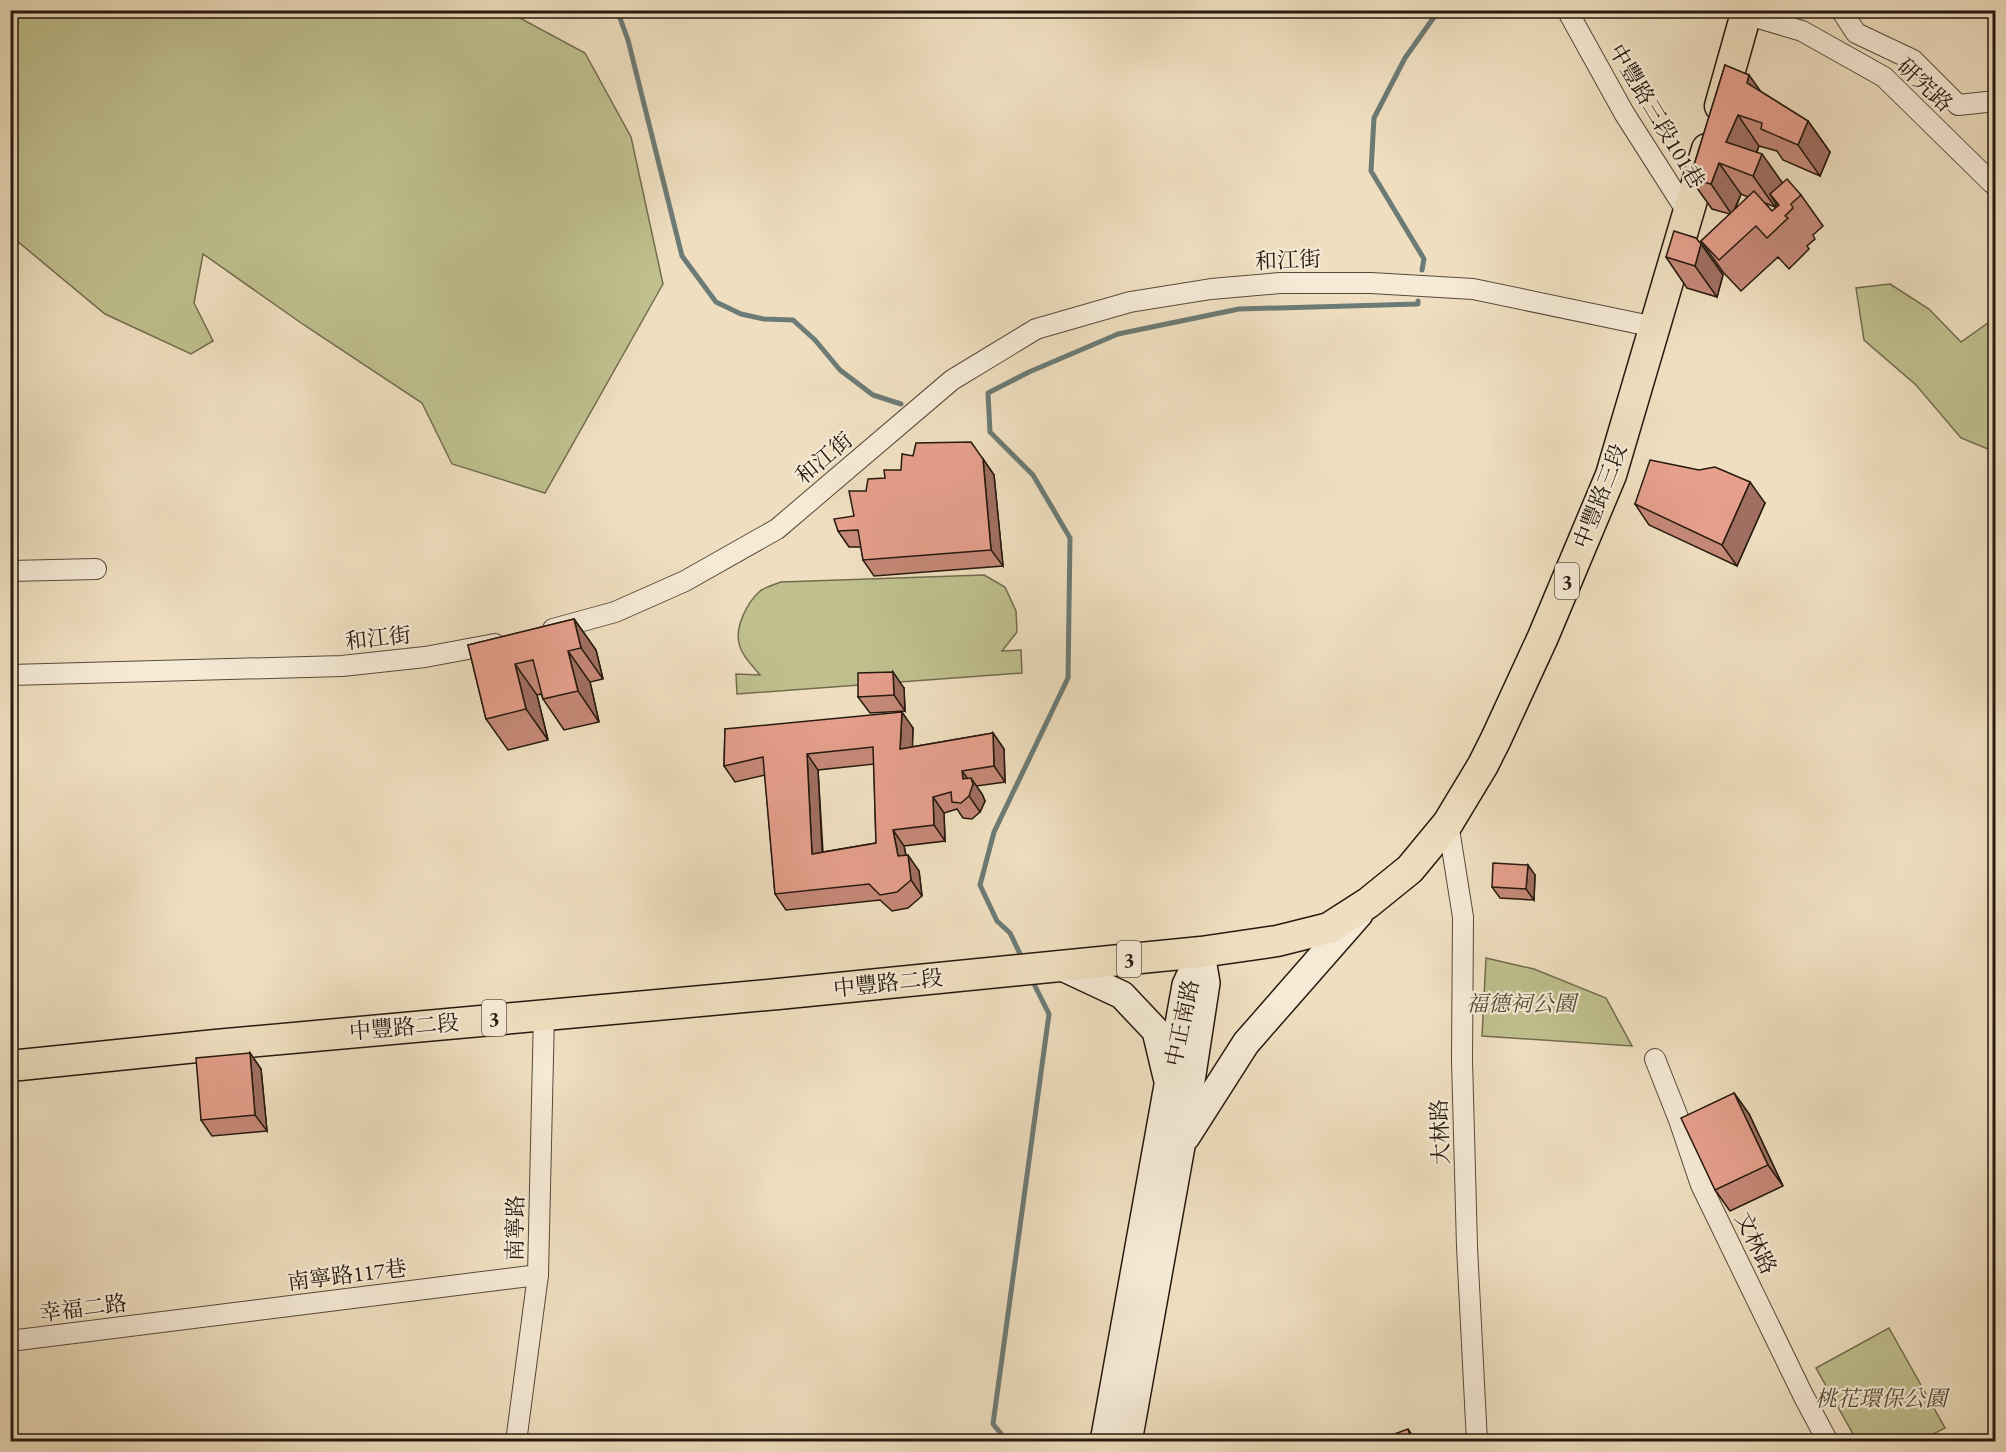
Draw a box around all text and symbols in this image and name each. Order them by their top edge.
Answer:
street label: 中豐路三段101巷 [1602,38,1712,194]
street label: 研究路 [1891,52,1959,118]
street label: 和江街 [1255,244,1321,276]
street label: 和江街 [789,426,859,490]
street label: 中豐路三段 [1567,439,1633,553]
road number: 3 [1555,563,1579,599]
street label: 和江街 [344,620,412,656]
road number: 3 [1117,941,1141,977]
street label: 中豐路二段 [832,963,944,1003]
street label: 中正南路 [1159,977,1205,1069]
park label: 福德祠公園 [1466,989,1579,1018]
road number: 3 [482,1000,506,1036]
street label: 中豐路二段 [348,1008,460,1046]
street label: 大林路 [1424,1099,1456,1165]
street label: 南寧路 [500,1195,530,1261]
street label: 文林路 [1728,1207,1784,1279]
street label: 南寧路117巷 [286,1253,408,1297]
street label: 幸福二路 [38,1288,128,1328]
park label: 桃花環保公園 [1815,1384,1950,1413]

